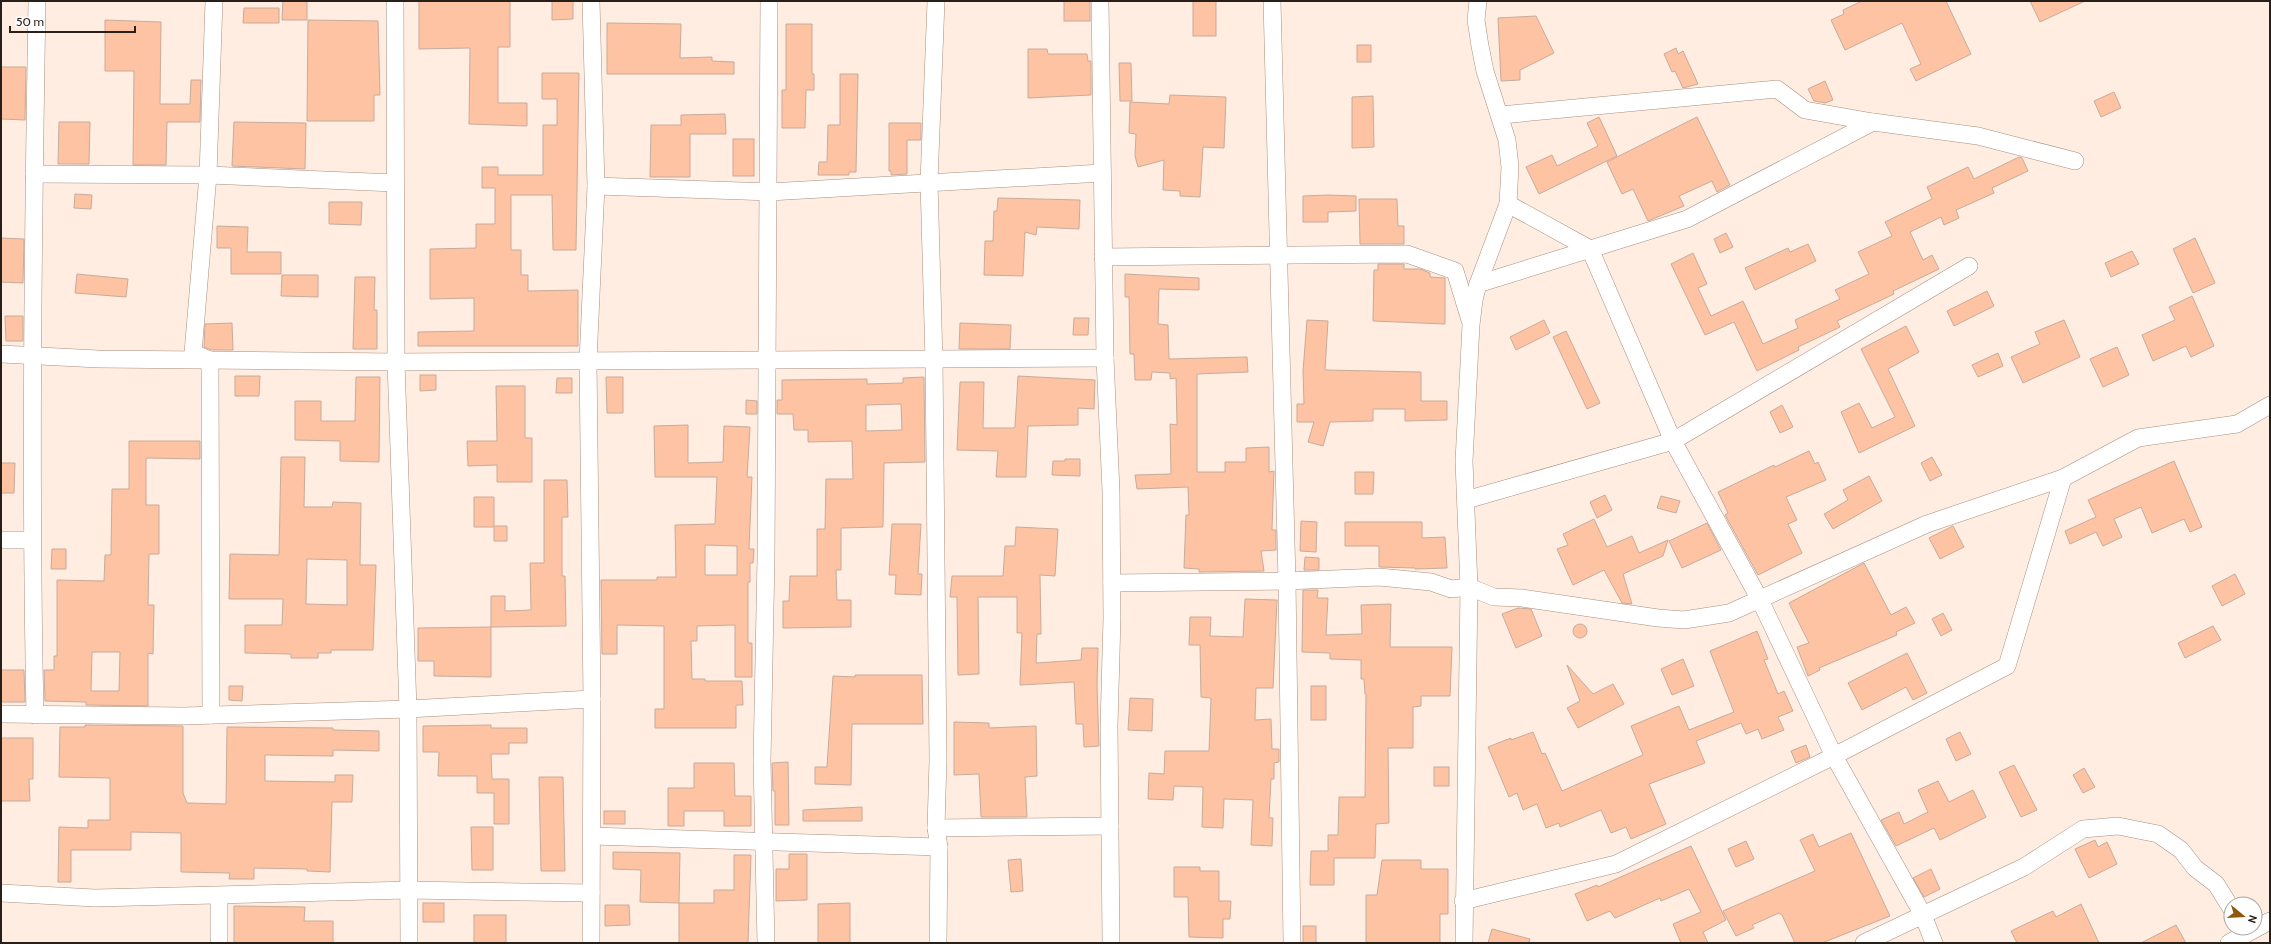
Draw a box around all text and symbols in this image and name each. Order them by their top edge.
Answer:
scale bar [10,8,135,34]
text: 50 m [16,14,44,29]
north arrow [2223,896,2263,936]
text: N [2245,913,2260,925]

